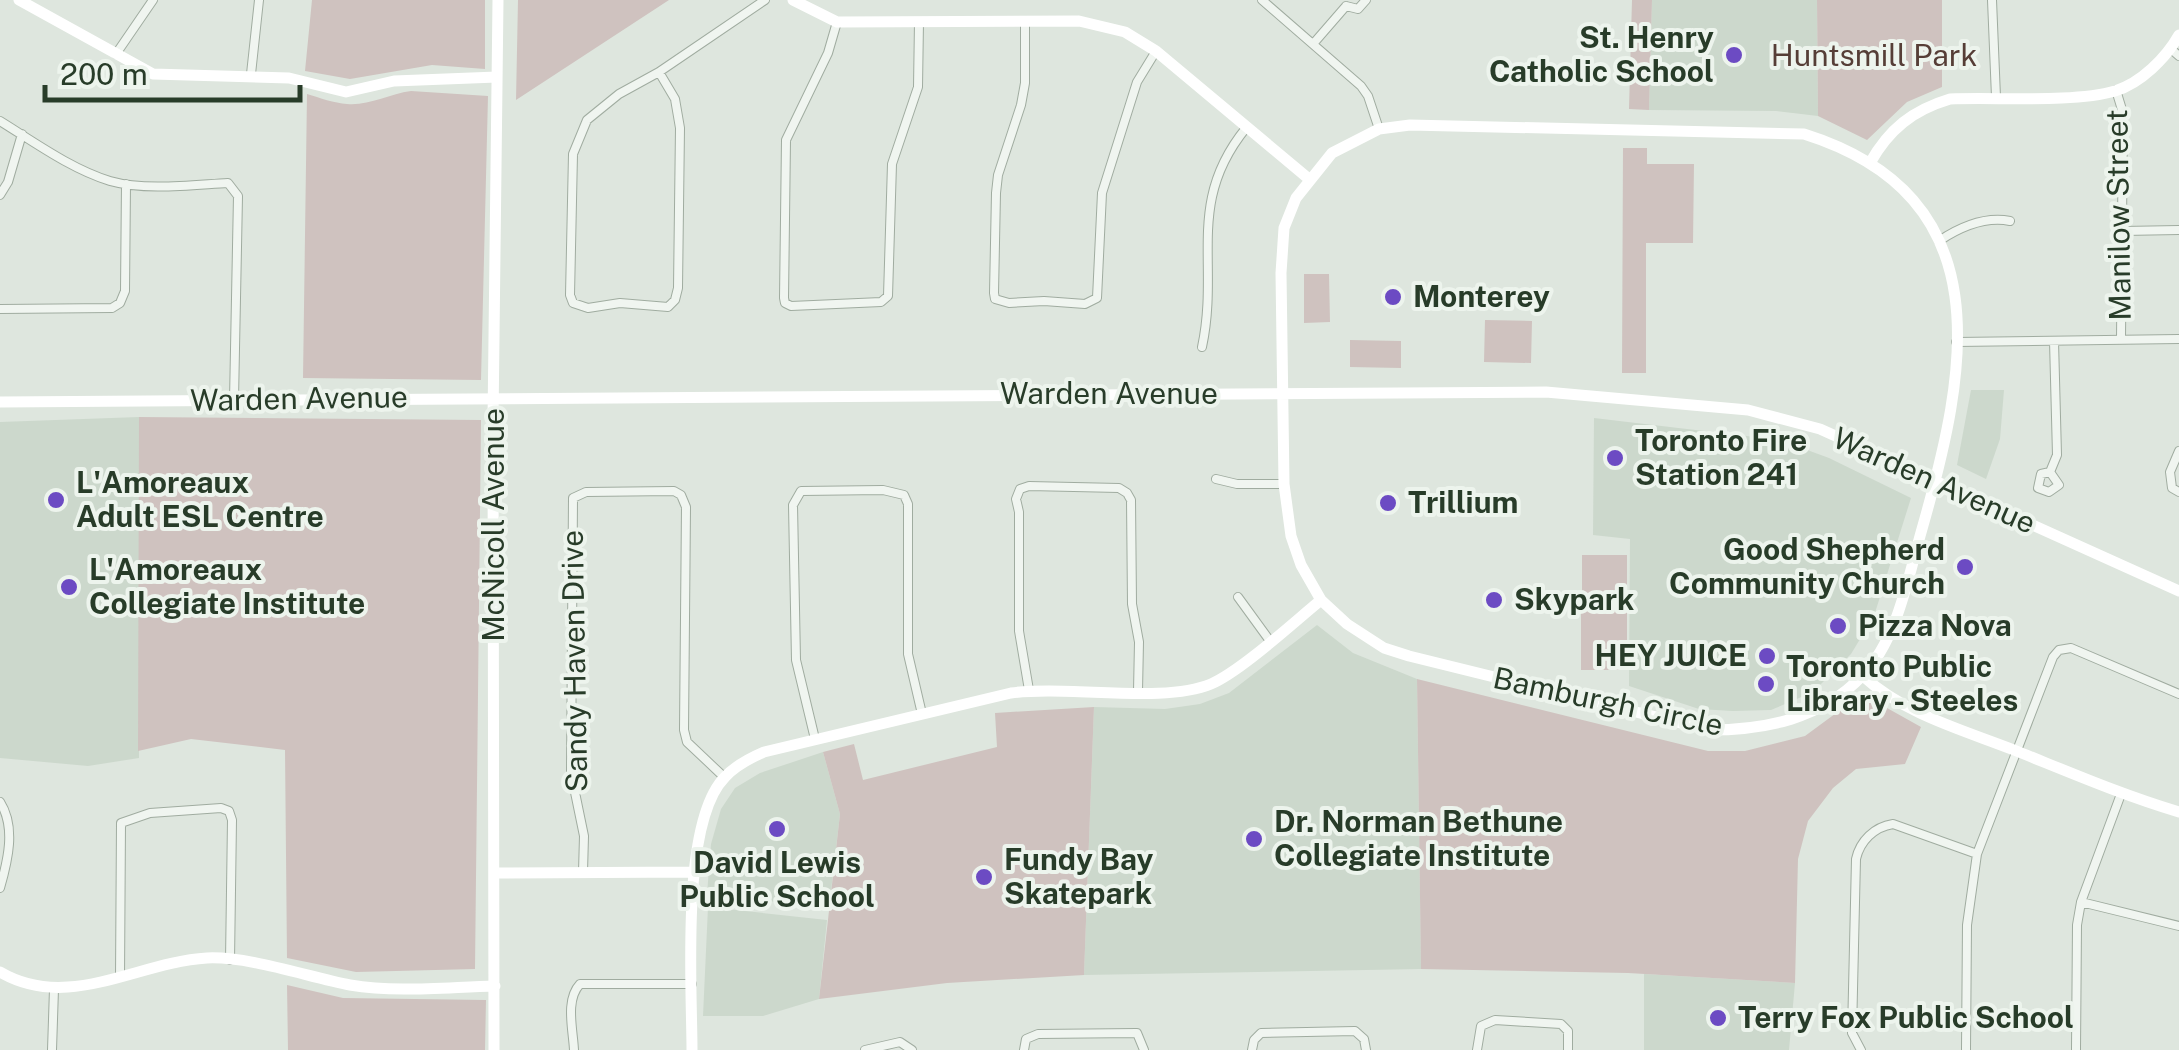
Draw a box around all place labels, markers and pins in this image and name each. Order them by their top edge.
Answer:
place label: St. Henry Catholic School [1489,19,1714,89]
marker: St. Henry Catholic School [1723,44,1745,66]
place label: Monterey [1413,278,1550,314]
marker: Monterey [1382,286,1404,308]
place label: Toronto Fire Station 241 [1635,422,1807,492]
marker: Toronto Fire Station 241 [1604,447,1626,469]
place label: L'Amoreaux Adult ESL Centre [76,464,324,534]
place label: Trillium [1408,484,1518,520]
marker: L'Amoreaux Adult ESL Centre [45,489,67,511]
marker: Trillium [1377,492,1399,514]
place label: Good Shepherd Community Church [1669,531,1945,601]
place label: L'Amoreaux Collegiate Institute [89,551,365,621]
marker: Good Shepherd Community Church [1954,556,1976,578]
marker: L'Amoreaux Collegiate Institute [58,576,80,598]
place label: Skypark [1514,581,1634,617]
marker: Skypark [1483,589,1505,611]
place label: Pizza Nova [1858,607,2012,643]
marker: Pizza Nova [1827,615,1849,637]
place label: HEY JUICE [1595,637,1747,673]
marker: HEY JUICE [1756,645,1778,667]
place label: Toronto Public Library - Steeles [1786,648,2018,718]
marker: Toronto Public Library - Steeles [1755,673,1777,695]
place label: Dr. Norman Bethune Collegiate Institute [1274,803,1563,873]
marker: David Lewis Public School [766,818,788,840]
marker: Dr. Norman Bethune Collegiate Institute [1243,828,1265,850]
place label: Fundy Bay Skatepark [1004,841,1154,911]
place label: David Lewis Public School [679,844,875,914]
marker: Fundy Bay Skatepark [973,866,995,888]
place label: Terry Fox Public School [1738,999,2074,1035]
marker: Terry Fox Public School [1707,1007,1729,1029]

